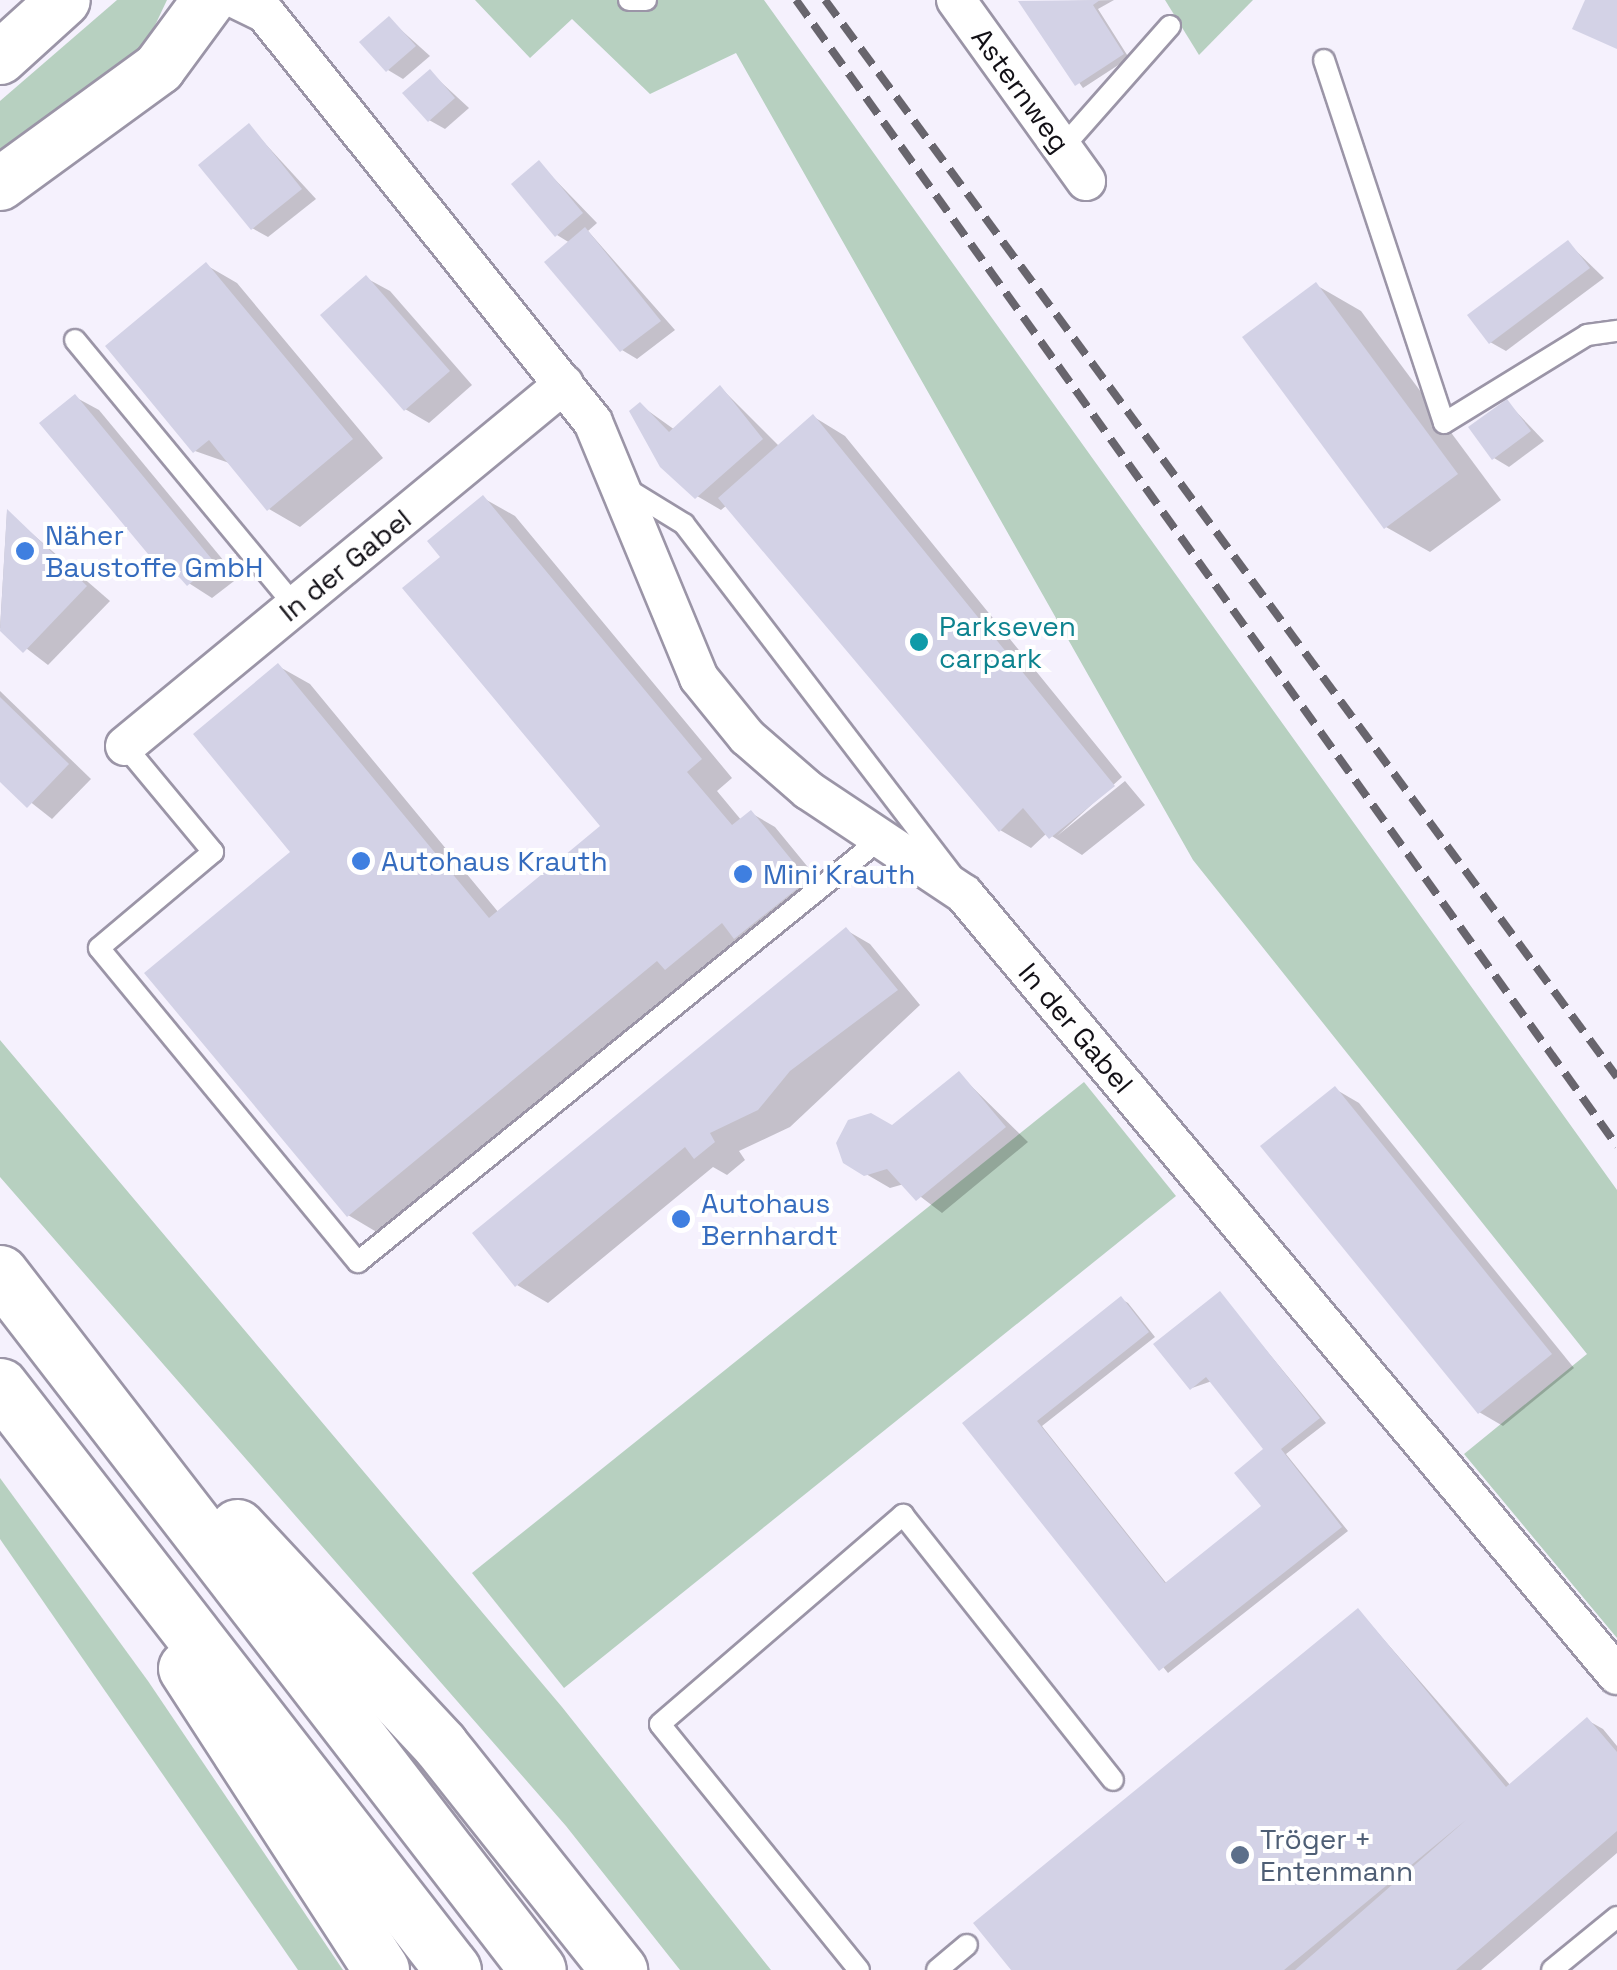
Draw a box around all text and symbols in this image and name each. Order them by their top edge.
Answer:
street label: Asternweg [965,21,1077,159]
street label: In der Gabel [272,502,418,628]
place label: Näher Baustoffe GmbH [45,518,263,584]
marker: Näher Baustoffe GmbH [14,540,36,562]
place label: Parkseven carpark [939,609,1076,675]
marker: Parkseven carpark [908,631,930,653]
place label: Autohaus Krauth [381,844,608,878]
marker: Autohaus Krauth [350,850,372,872]
place label: Mini Krauth [763,857,915,891]
marker: Mini Krauth [732,863,754,885]
street label: In der Gabel [1012,956,1140,1100]
place label: Autohaus Bernhardt [701,1186,838,1252]
marker: Autohaus Bernhardt [670,1208,692,1230]
place label: Tröger + Entenmann [1260,1822,1413,1888]
marker: Tröger + Entenmann [1229,1844,1251,1866]

